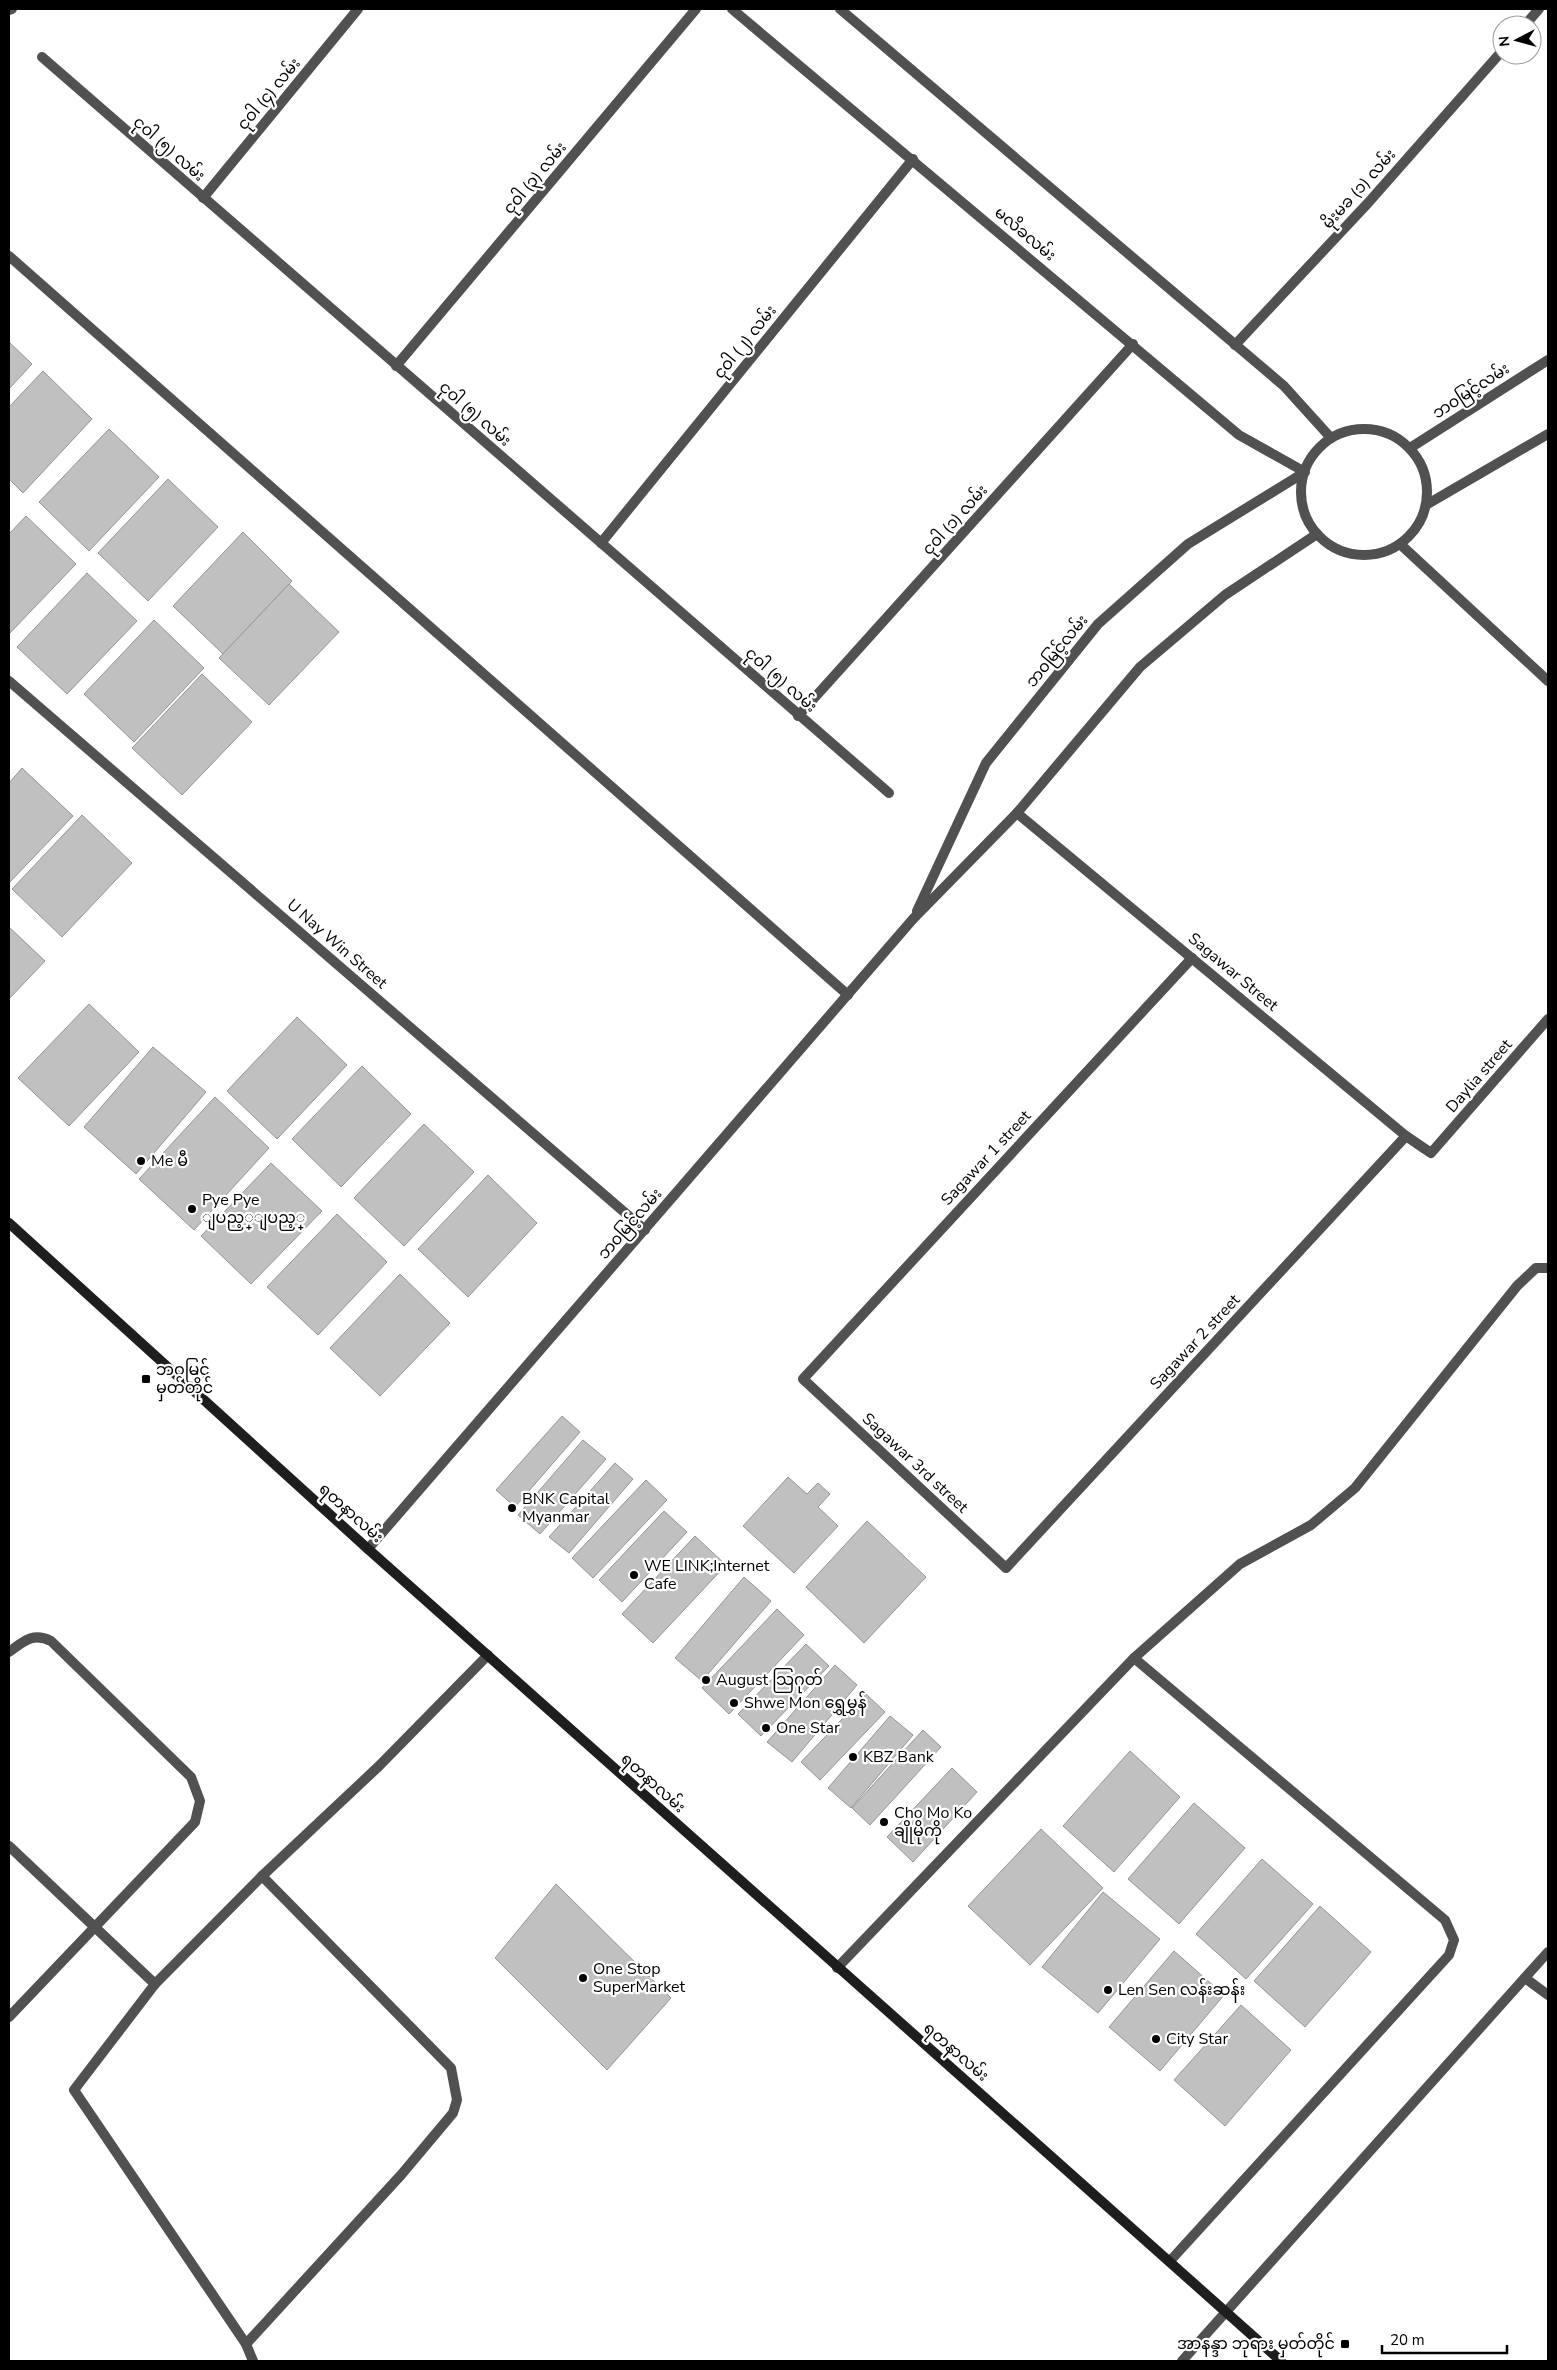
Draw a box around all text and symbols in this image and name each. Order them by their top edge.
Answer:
north arrow [1492,15,1542,65]
text: N [1495,35,1515,48]
street label: ငုဝါ (၄) လမ်း [231,53,308,137]
street label: ငုဝါ (၅) လမ်း [126,111,210,189]
street label: ငုဝါ (၃) လမ်း [497,137,574,221]
street label: မိုးမခ (၁) လမ်း [1316,144,1403,236]
street label: မလိခလမ်း [990,201,1061,266]
street label: ငုဝါ (၂) လမ်း [708,300,784,385]
street label: ဘ၀မြင့်လမ်း [1428,357,1515,426]
street label: ငုဝါ (၅) လမ်း [432,376,516,454]
street label: ငုဝါ (၁) လမ်း [917,479,995,562]
street label: ဘ၀မြင့်လမ်း [1020,609,1095,693]
street label: ငုဝါ (၅) လမ်း [738,642,822,720]
street label: U Nay Win Street [282,894,392,994]
street label: Sagawar Street [1183,928,1283,1016]
street label: Daylia street [1441,1034,1517,1118]
street label: Sagawar 1 street [936,1105,1036,1210]
place label: Me မီ [151,1150,188,1172]
marker: Me မီ [135,1155,147,1167]
street label: ဘ၀မြင့်လမ်း [592,1183,669,1266]
place label: Pye Pye ျပည့္ျပည့္ [202,1189,305,1231]
marker: Pye Pye ျပည့္ျပည့္ [186,1203,198,1215]
street label: Sagawar 2 street [1145,1289,1245,1394]
place label: ဘဝမြင့် မှတ်တိုင် [156,1358,213,1402]
marker: ဘဝမြင့် မှတ်တိုင် [140,1373,152,1385]
street label: Sagawar 3rd street [857,1408,973,1518]
street label: ရတနာလမ်း [313,1477,389,1549]
place label: BNK Capital Myanmar [522,1488,610,1528]
marker: BNK Capital Myanmar [506,1502,518,1514]
place label: WE LINK;Internet Cafe [644,1555,770,1595]
marker: WE LINK;Internet Cafe [628,1569,640,1581]
place label: August သြဂုတ် [716,1668,823,1694]
marker: August သြဂုတ် [700,1674,712,1686]
place label: Shwe Mon ရွှေမွှန် [744,1691,867,1716]
marker: Shwe Mon ရွှေမွှန် [728,1697,740,1709]
place label: One Star [776,1717,840,1739]
marker: One Star [760,1722,772,1734]
place label: KBZ Bank [863,1746,935,1768]
street label: ရတနာလမ်း [615,1747,691,1819]
marker: KBZ Bank [847,1751,859,1763]
place label: Cho Mo Ko ချိုမိုကို [894,1802,972,1845]
marker: Cho Mo Ko ချိုမိုကို [878,1816,890,1828]
place label: One Stop SuperMarket [593,1958,686,1998]
marker: One Stop SuperMarket [577,1972,589,1984]
place label: Len Sen လန်းဆန်း [1118,1978,1245,2003]
marker: Len Sen လန်းဆန်း [1102,1984,1114,1996]
street label: ရတနာလမ်း [917,2017,994,2088]
place label: City Star [1166,2028,1228,2050]
marker: City Star [1150,2033,1162,2045]
scale bar [1382,2322,1507,2354]
text: 20 m [1390,2330,1425,2350]
place label: အာနန္ဒာ ဘုရား မှတ်တိုင် [1177,2332,1335,2358]
marker: အာနန္ဒာ ဘုရား မှတ်တိုင် [1339,2338,1351,2350]

